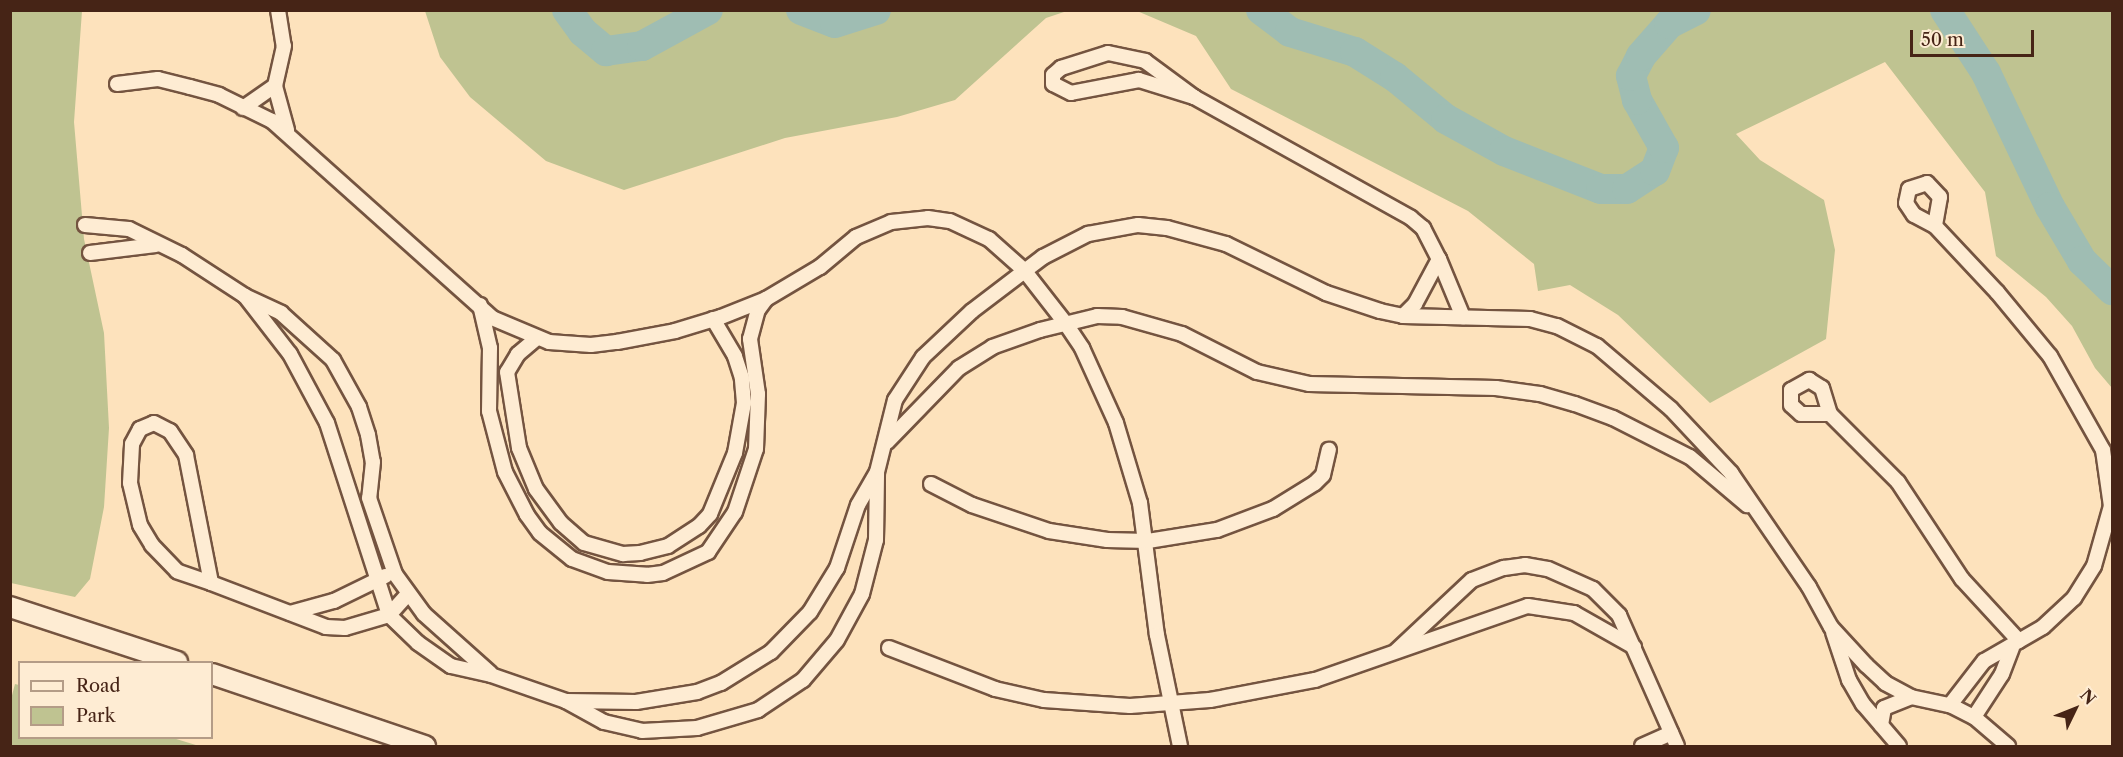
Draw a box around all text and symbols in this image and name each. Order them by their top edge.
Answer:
scale bar [1913,18,2038,56]
text: 50 m [1921,29,1964,51]
legend [18,661,213,739]
text: Road [76,675,121,697]
north arrow [2045,679,2105,739]
text: N [2076,685,2100,709]
text: Park [76,705,115,727]

